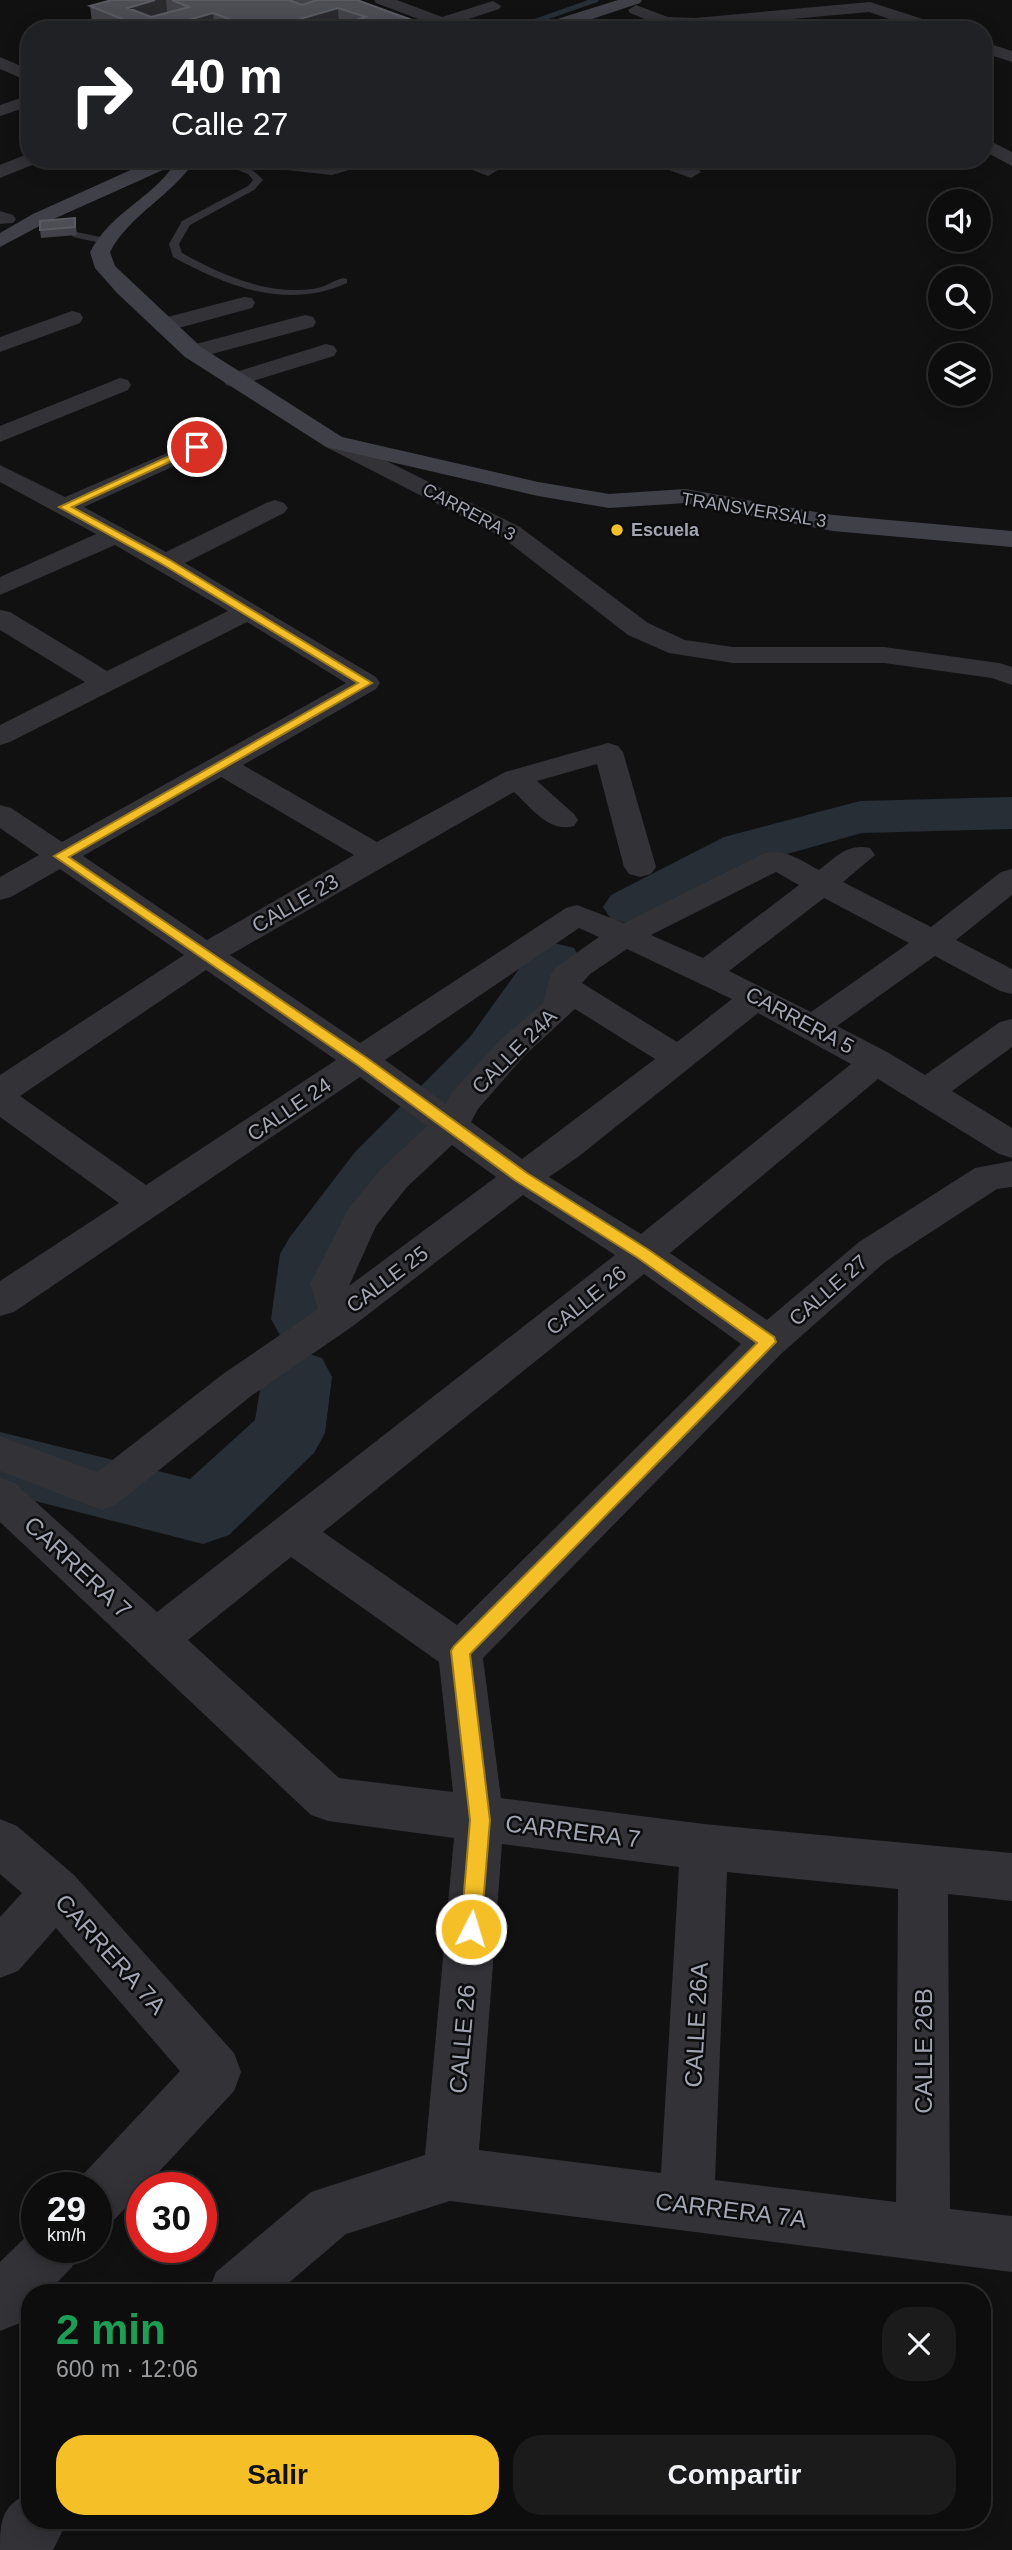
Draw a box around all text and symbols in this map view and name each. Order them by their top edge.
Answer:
icon: right [56,49,147,140]
text: 40 m [171,49,283,103]
text: Calle 27 [171,106,288,142]
map controls [928,189,991,406]
button: sound [928,189,991,252]
button: search [928,266,991,329]
button: layers [928,343,991,406]
pin [167,417,227,477]
icon: arrive [178,428,216,466]
street label: CARRERA 3 [419,479,519,545]
street label: TRANSVERSAL 3 [680,489,828,531]
place label: Escuela [631,520,700,540]
marker: Escuela [609,522,625,538]
street label: CALLE 23 [248,869,342,937]
street label: CARRERA 5 [742,982,858,1058]
street label: CALLE 24A [467,1004,561,1098]
street label: CALLE 24 [243,1073,335,1145]
street label: CALLE 25 [342,1241,432,1317]
street label: CALLE 27 [784,1250,872,1330]
street label: CALLE 26 [542,1261,630,1339]
street label: CARRERA 7 [19,1511,137,1623]
street label: CARRERA 7 [504,1809,642,1853]
street label: CARRERA 7A [50,1888,172,2020]
position arrow [434,1892,508,1966]
street label: CALLE 26A [679,1962,713,2088]
street label: CALLE 26 [444,1983,480,2095]
street label: CALLE 26B [910,1988,937,2114]
speed limit sign: 30 [126,2172,217,2263]
street label: CARRERA 7A [654,2187,808,2233]
text: 29 [47,2189,86,2228]
text: km/h [47,2225,86,2245]
text: 2 min [56,2306,166,2353]
button: close [882,2307,956,2381]
text: 600 m · 12:06 [56,2356,198,2382]
button: Salir [56,2435,499,2515]
button: Compartir [513,2435,956,2515]

